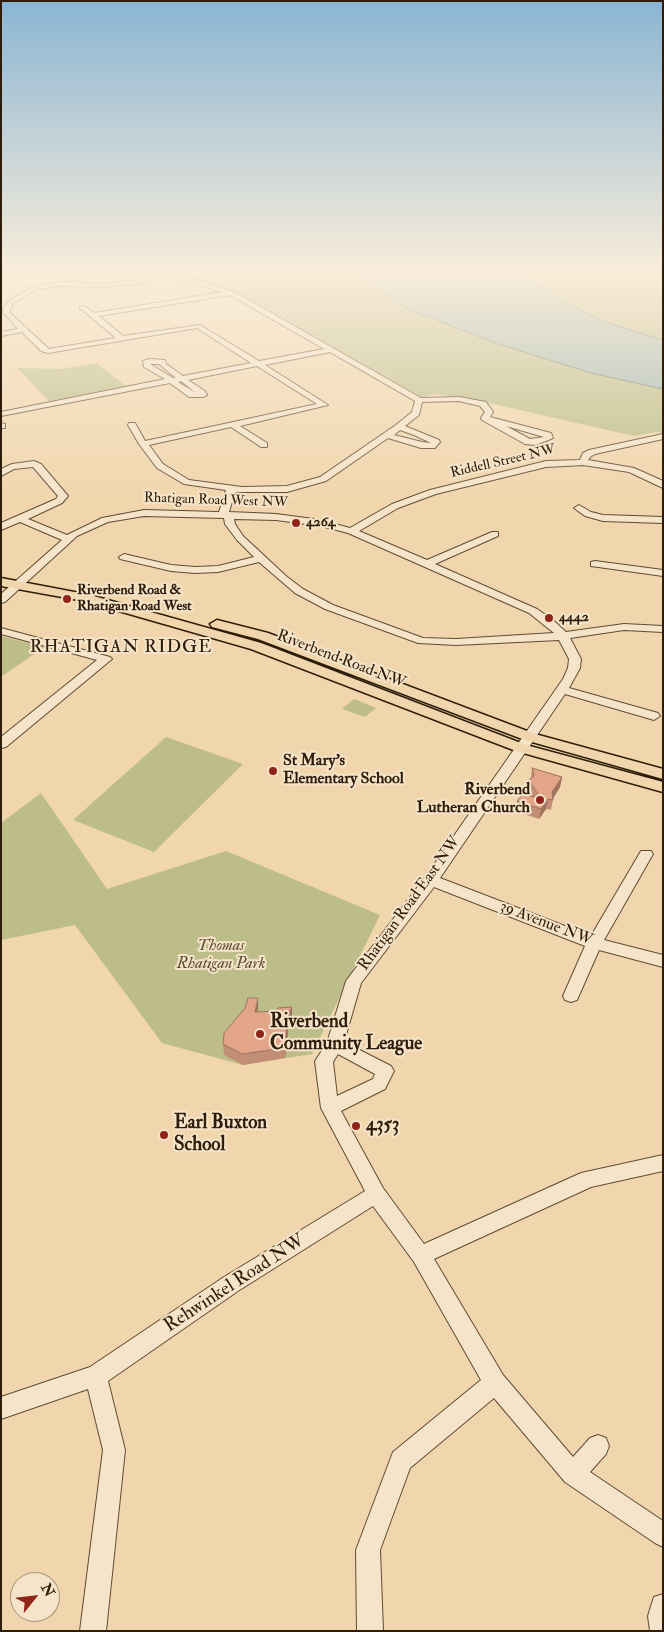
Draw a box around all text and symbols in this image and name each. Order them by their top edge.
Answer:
street label: Riddell Street NW [449,442,557,482]
street label: Rhatigan Road West NW [144,490,288,512]
place label: 4264 [306,515,335,531]
marker: 4264 [290,517,302,529]
place label: Riverbend Road & Rhatigan Road West [77,583,192,616]
marker: Riverbend Road & Rhatigan Road West [61,593,73,605]
place label: 4442 [559,610,589,626]
marker: 4442 [543,612,555,624]
street label: Riverbend Road NW [274,627,408,693]
district label: RHATIGAN RIDGE [28,637,214,659]
place label: St Mary's Elementary School [283,752,404,790]
marker: St Mary's Elementary School [267,765,279,777]
place label: Riverbend Lutheran Church [417,781,530,819]
marker: Riverbend Lutheran Church [534,794,546,806]
street label: Rhatigan Road East NW [355,833,465,975]
street label: 39 Avenue NW [497,897,595,951]
park label: Thomas Rhatigan Park [177,937,265,975]
place label: Riverbend Community League [270,1012,422,1056]
marker: Riverbend Community League [254,1028,266,1040]
place label: Earl Buxton School [174,1113,267,1157]
place label: 4353 [366,1115,399,1137]
marker: 4353 [350,1120,362,1132]
marker: Earl Buxton School [158,1129,170,1141]
street label: Rehwinkel Road NW [160,1230,310,1338]
north arrow [10,1572,60,1622]
text: N [37,1580,58,1600]

